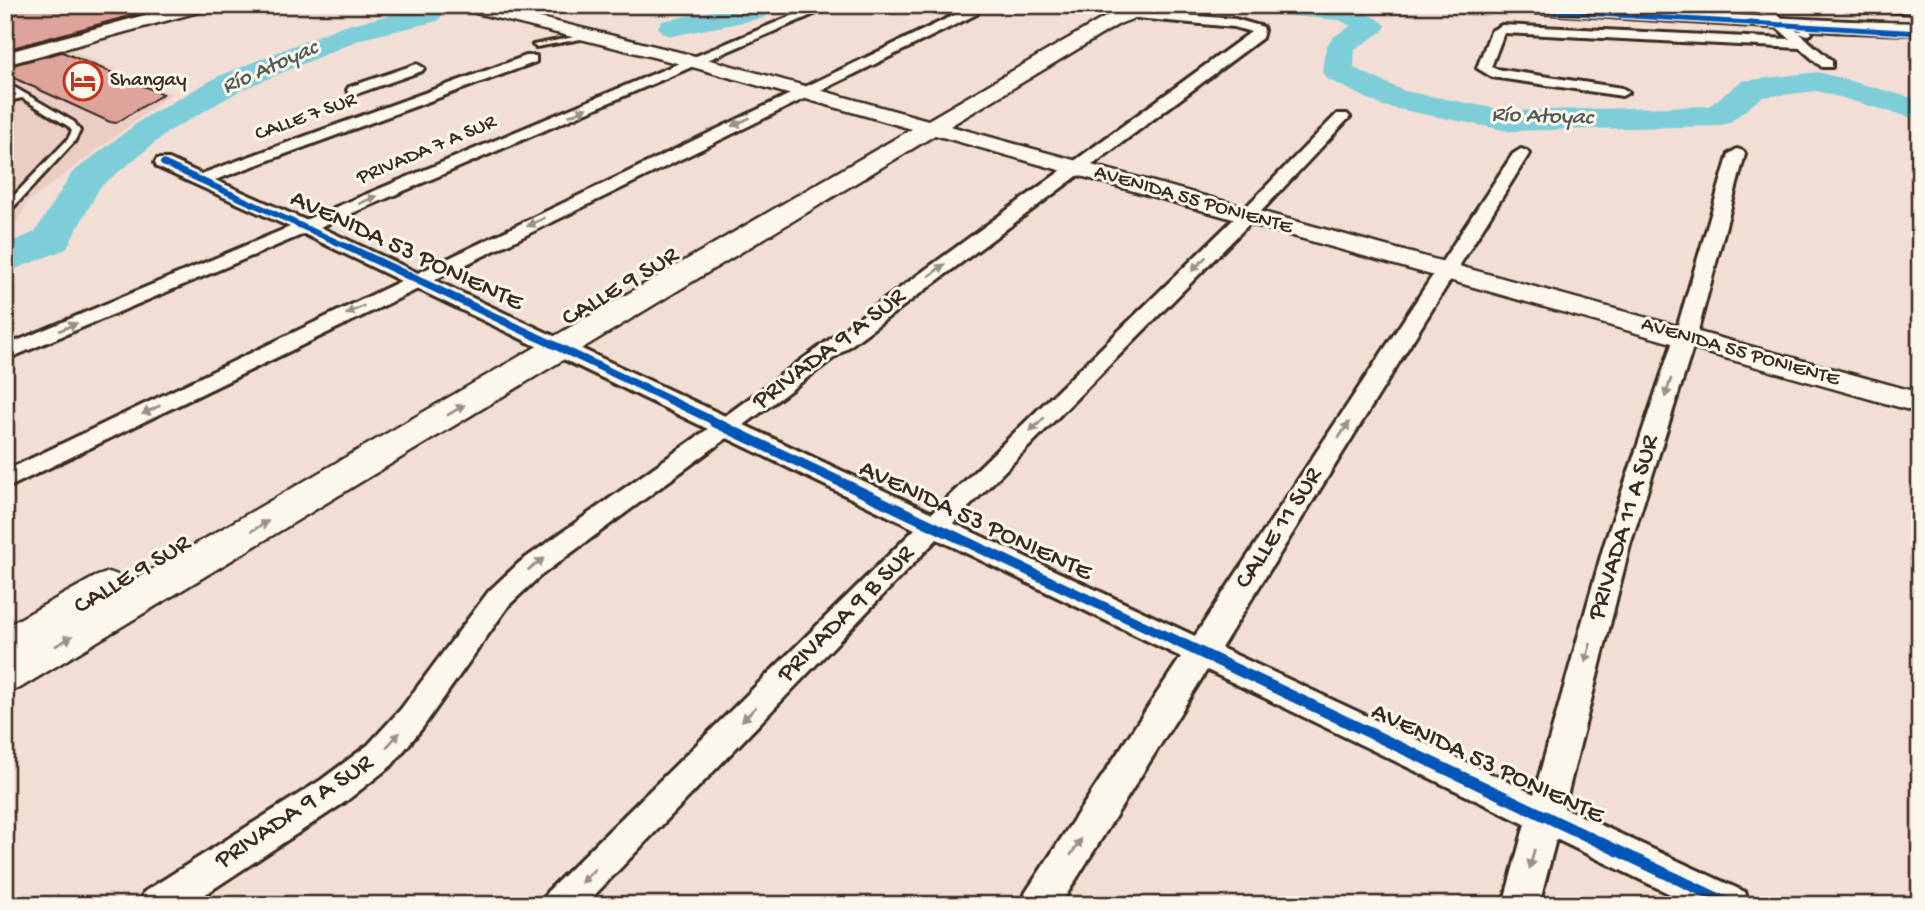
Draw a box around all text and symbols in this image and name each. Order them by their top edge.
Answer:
water label: Río Atoyac [218,34,324,101]
hotel icon: Shangay [62,60,104,102]
place label: Shangay [110,69,187,94]
street label: CALLE 7 SUR [252,88,361,148]
water label: Río Atoyac [1491,102,1595,132]
one-way arrow [567,107,588,118]
street label: PRIVADA 7 A SUR [353,110,501,192]
one-way arrow [731,117,751,128]
street label: AVENIDA 55 PONIENTE [1091,161,1296,242]
street label: AVENIDA 53 PONIENTE [285,184,528,320]
one-way arrow [358,195,379,206]
one-way arrow [526,216,546,228]
street label: CALLE 9 SUR [557,240,686,335]
one-way arrow [1190,256,1207,273]
one-way arrow [928,264,946,278]
street label: PRIVADA 9 A SUR [746,281,914,418]
one-way arrow [345,305,365,316]
street label: AVENIDA 55 PONIENTE [1638,313,1843,394]
one-way arrow [58,321,78,333]
one-way arrow [1662,378,1673,399]
one-way arrow [141,404,161,416]
one-way arrow [446,404,466,416]
one-way arrow [1029,416,1046,432]
one-way arrow [1337,420,1350,439]
street label: PRIVADA 11 A SUR [1582,430,1668,625]
street label: AVENIDA 53 PONIENTE [854,454,1097,590]
street label: CALLE 11 SUR [1229,461,1332,596]
one-way arrow [250,520,270,532]
street label: CALLE 9 SUR [69,528,198,623]
street label: PRIVADA 9 B SUR [771,539,923,691]
one-way arrow [527,558,545,572]
one-way arrow [54,635,74,647]
one-way arrow [1582,642,1593,664]
street label: AVENIDA 53 PONIENTE [1366,697,1609,833]
one-way arrow [741,705,757,722]
one-way arrow [385,731,401,749]
street label: PRIVADA 9 A SUR [209,748,381,878]
one-way arrow [1069,838,1082,857]
one-way arrow [1526,849,1537,871]
one-way arrow [580,867,597,884]

